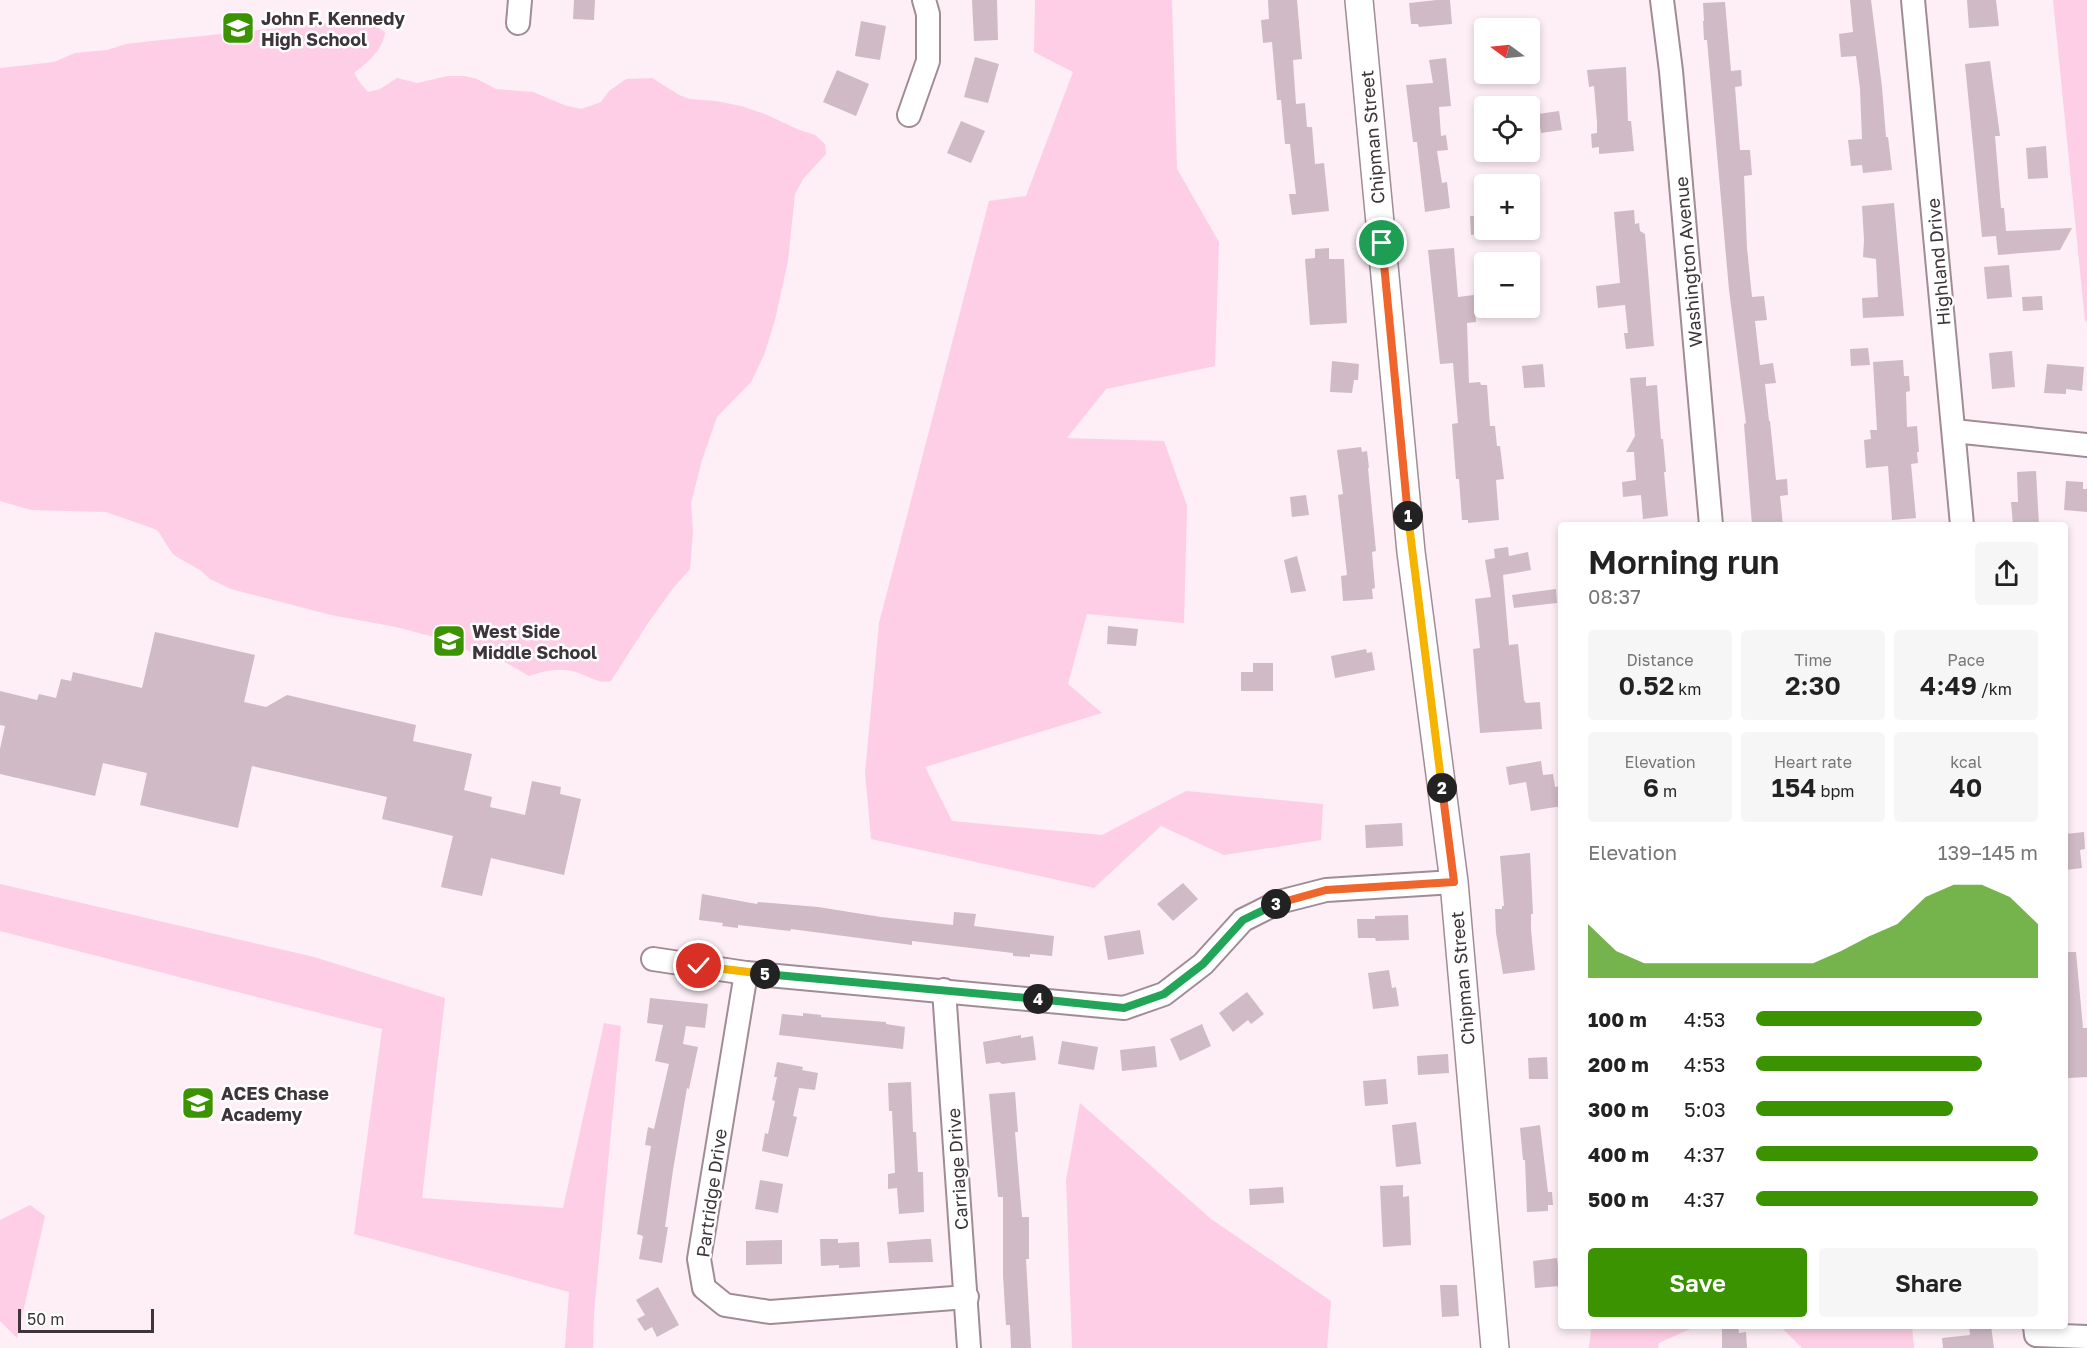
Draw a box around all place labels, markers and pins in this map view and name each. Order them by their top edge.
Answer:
place label: John F. Kennedy High School [261,7,405,50]
school or university icon: John F. Kennedy High School [220,10,256,46]
pin [1356,217,1407,268]
pin: 1 [1393,501,1423,531]
place label: West Side Middle School [472,620,597,663]
school or university icon: West Side Middle School [431,623,467,659]
pin: 2 [1427,773,1457,803]
pin: 3 [1261,889,1291,919]
pin [673,940,724,991]
pin: 5 [750,959,780,989]
pin: 4 [1023,984,1053,1014]
place label: ACES Chase Academy [221,1082,329,1125]
school or university icon: ACES Chase Academy [180,1085,216,1121]

